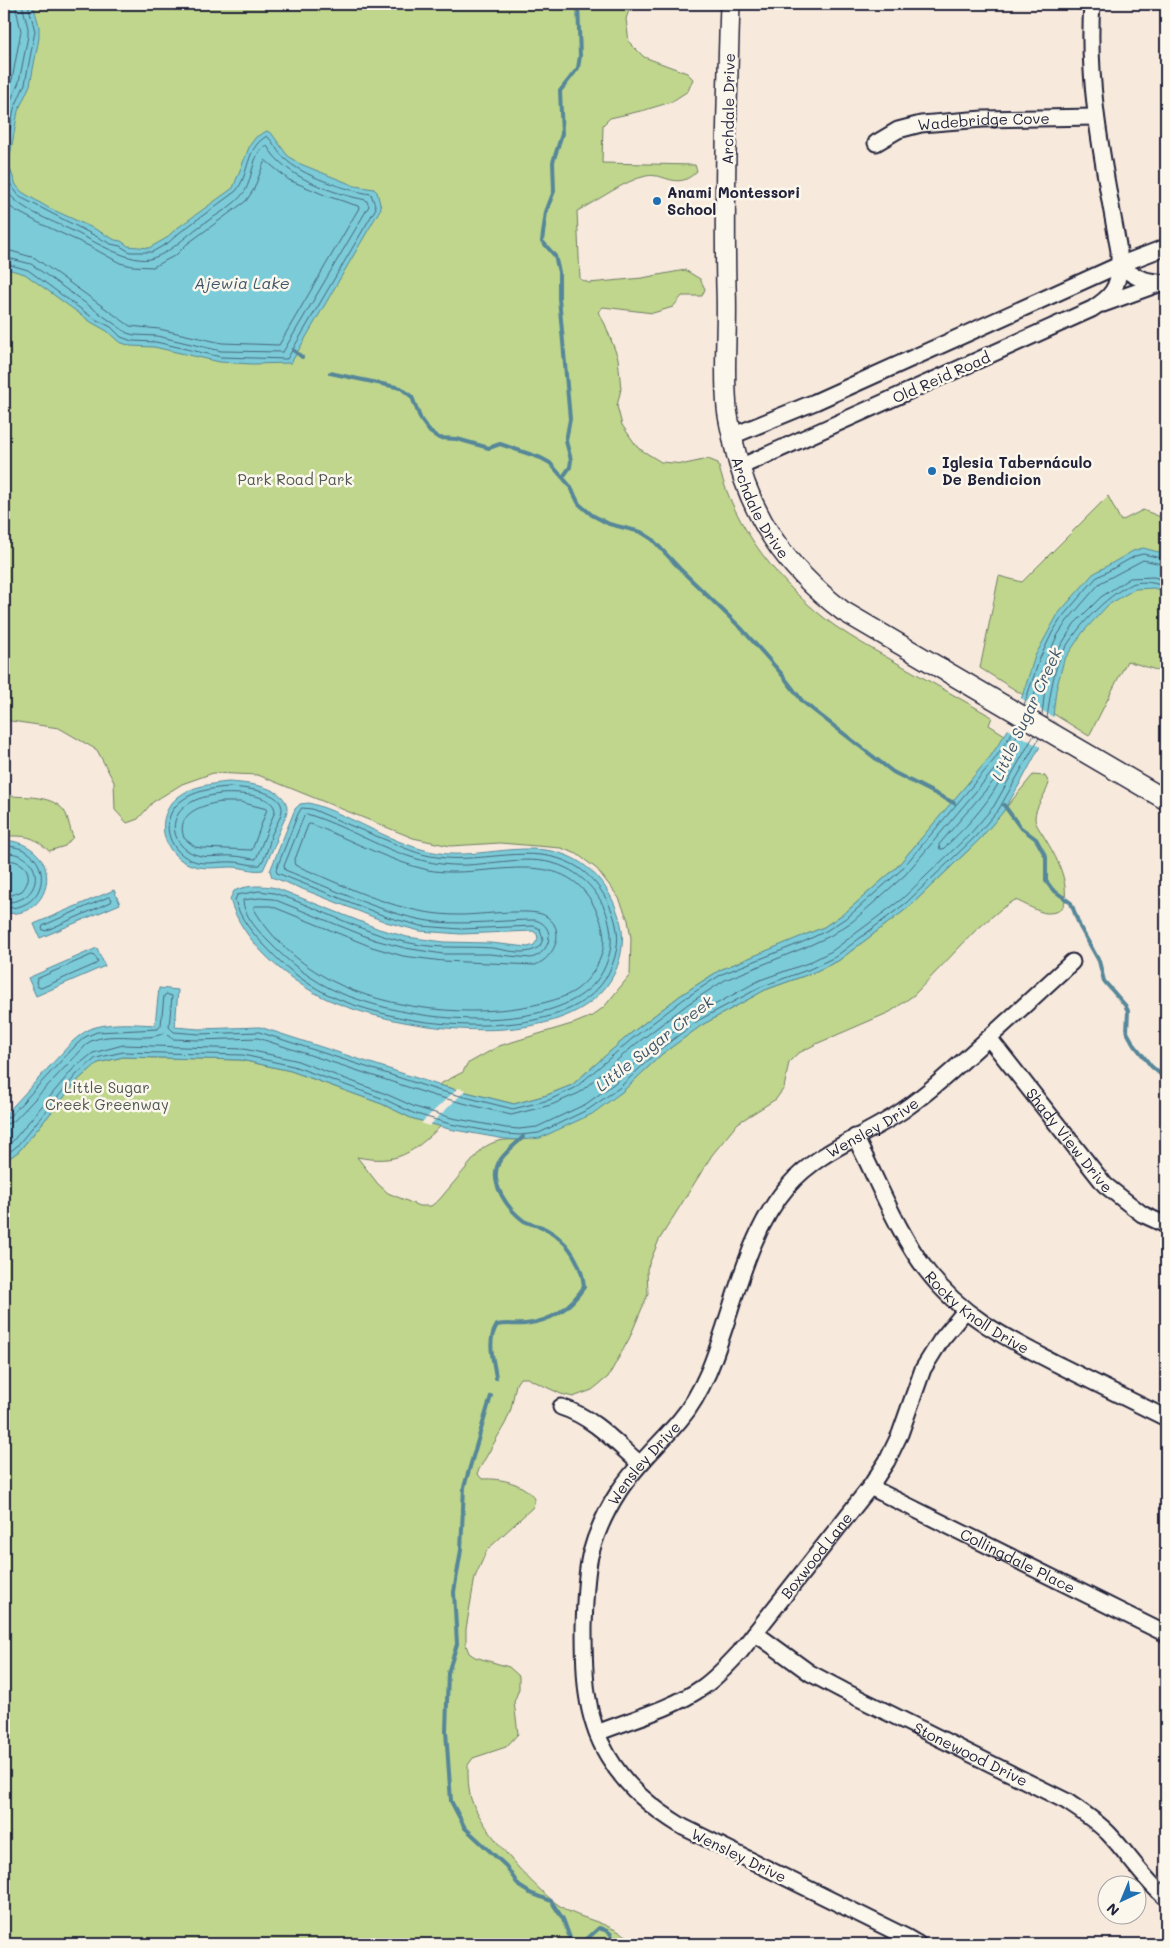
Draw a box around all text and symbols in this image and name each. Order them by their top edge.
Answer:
street label: Archdale Drive [717,53,739,165]
street label: Wadebridge Cove [917,108,1050,134]
place label: Anami Montessori School [667,182,800,219]
marker: Anami Montessori School [651,195,663,207]
water label: Ajewia Lake [194,272,290,293]
street label: Old Reid Road [889,346,993,408]
place label: Iglesia Tabernáculo De Bendicion [942,452,1092,489]
street label: Archdale Drive [727,454,794,563]
marker: Iglesia Tabernáculo De Bendicion [926,465,938,477]
park label: Park Road Park [238,469,353,489]
water label: Little Sugar Creek [986,644,1066,784]
water label: Little Sugar Creek [591,990,718,1096]
park label: Little Sugar Creek Greenway [45,1077,169,1114]
street label: Shady View Drive [1022,1084,1117,1197]
street label: Wensley Drive [822,1093,922,1162]
street label: Rocky Knoll Drive [921,1267,1033,1358]
street label: Wensley Drive [603,1417,685,1508]
street label: Boxwood Lane [776,1508,856,1603]
street label: Collingdale Place [957,1523,1079,1597]
street label: Stonewood Drive [910,1717,1031,1791]
street label: Wensley Drive [688,1823,790,1887]
north arrow [1098,1876,1148,1926]
text: N [1102,1899,1123,1920]

